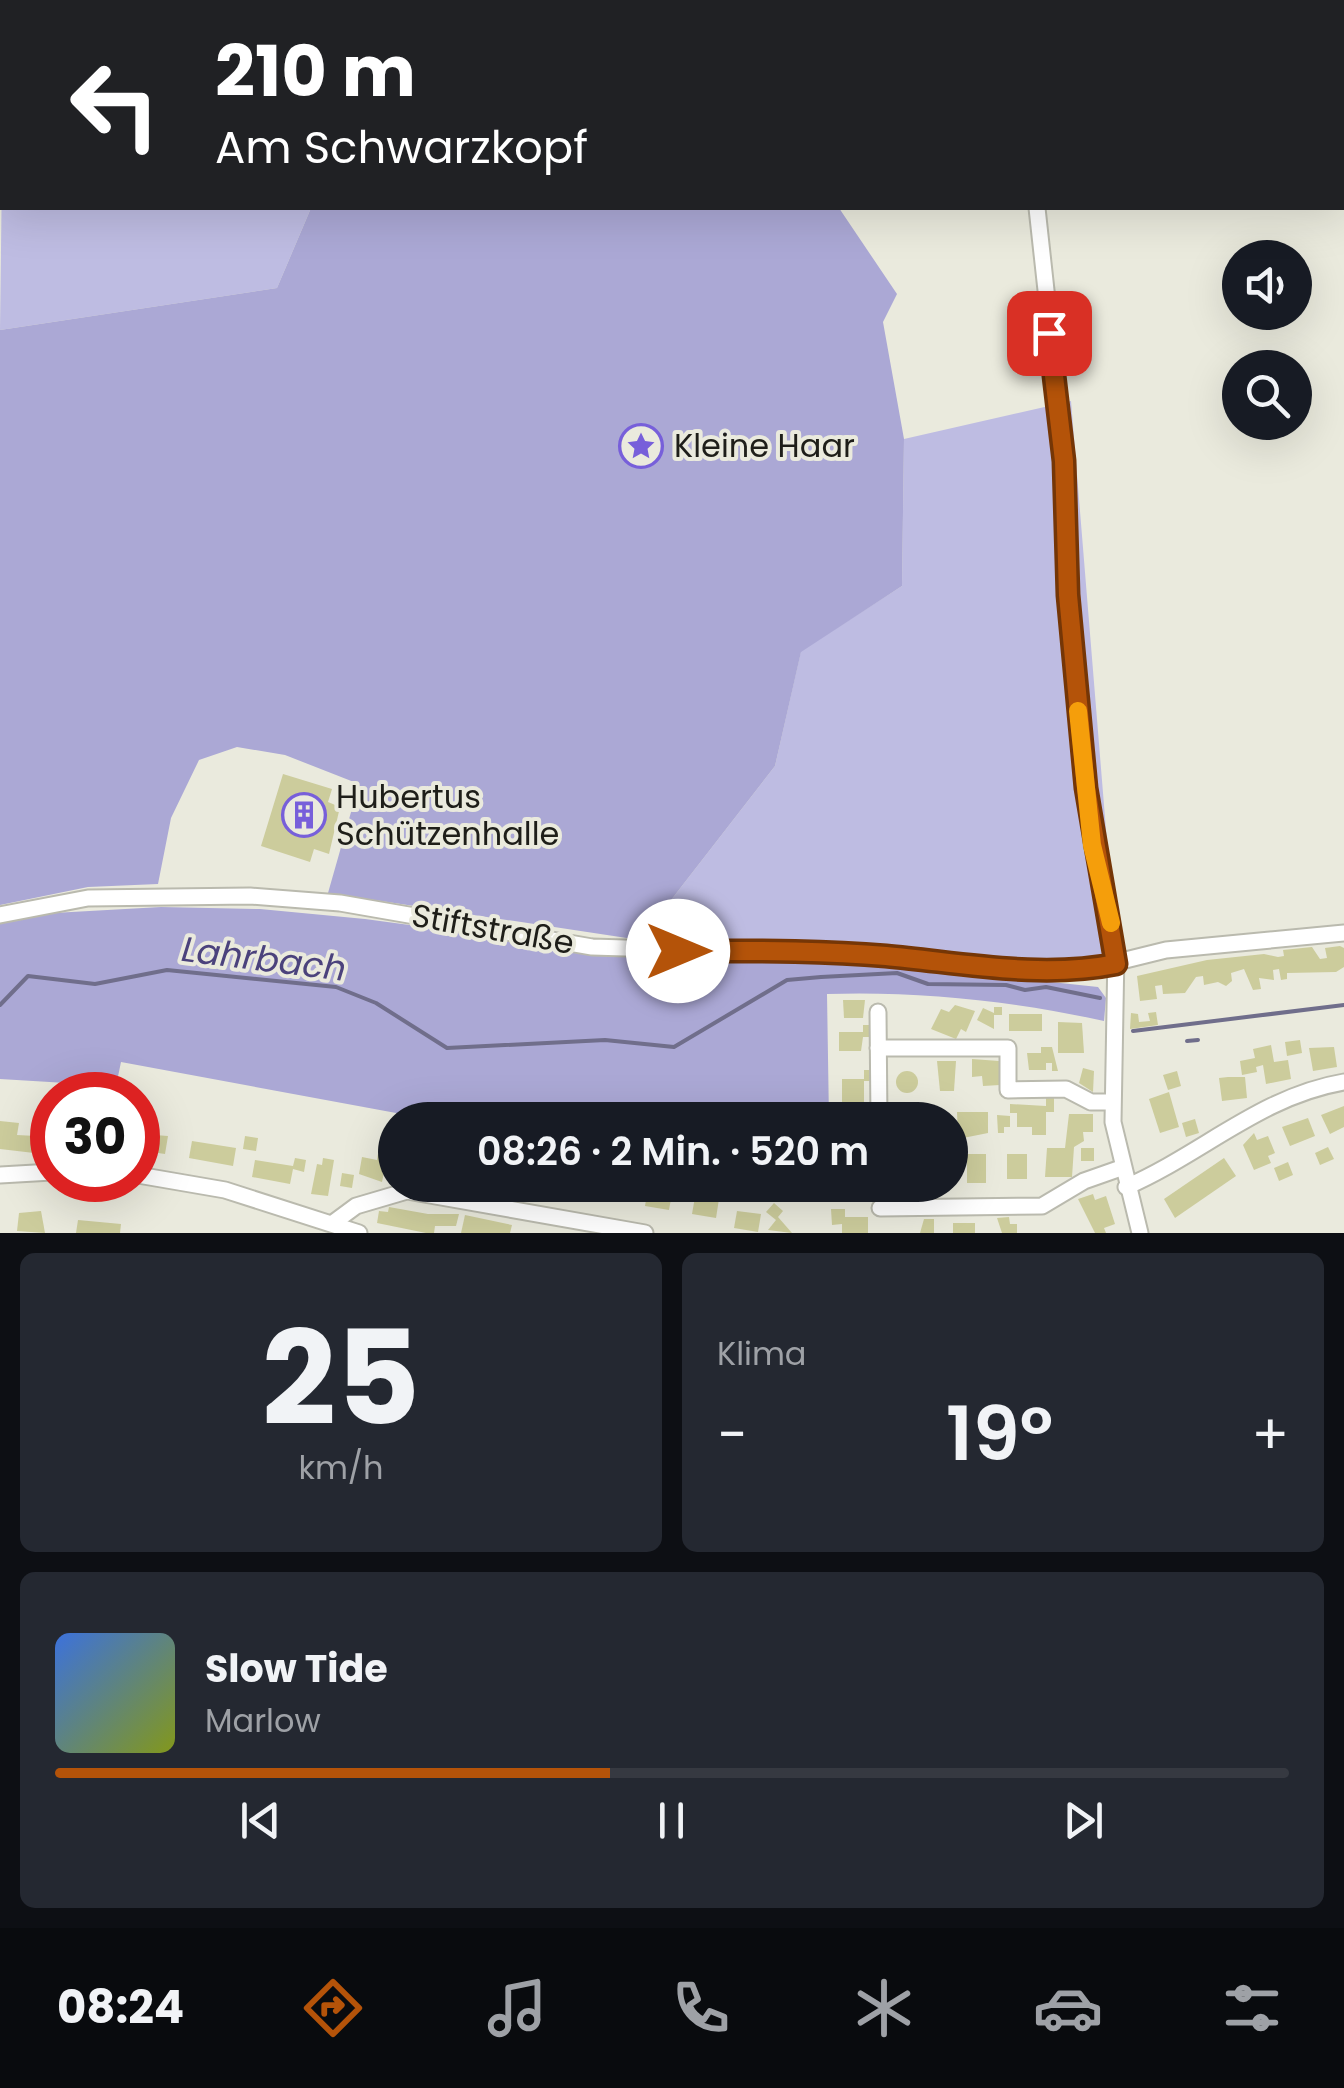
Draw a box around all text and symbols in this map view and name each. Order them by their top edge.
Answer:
text: 210 m [215,22,416,121]
icon: left [50,40,180,170]
text: Am Schwarzkopf [215,116,588,179]
map controls [1222,240,1312,440]
button: sound [1222,240,1312,330]
pin [1007,291,1092,376]
icon: arrive [1022,306,1077,361]
button: search [1222,350,1312,440]
place icon: Kleine Haar [618,423,664,469]
place label: Kleine Haar [674,423,855,468]
place label: Hubertus Schützenhalle [336,774,559,856]
building icon: Hubertus Schützenhalle [281,792,327,838]
street label: Stiftstraße [408,892,578,965]
position arrow [626,899,730,1003]
water label: Lahrbach [179,924,349,993]
speed limit sign: 30 [30,1072,160,1202]
text: 08:26 · 2 Min. · 520 m [477,1125,869,1178]
text: 25 [262,1287,420,1470]
text: Klima [717,1331,807,1376]
text: 19° [946,1381,1053,1486]
text: − [717,1396,747,1473]
text: + [1251,1396,1289,1473]
text: km/h [298,1445,384,1490]
text: Slow Tide [205,1642,388,1695]
text: Marlow [205,1698,321,1743]
icon: previous [233,1793,288,1848]
icon: pause [644,1793,699,1848]
icon: next [1056,1793,1111,1848]
icon: directions [298,1973,368,2043]
icon: music [482,1973,552,2043]
icon: phone [666,1973,736,2043]
icon: climate [849,1973,919,2043]
icon: car [1033,1973,1103,2043]
icon: filters [1217,1973,1287,2043]
text: 08:24 [57,1976,184,2039]

